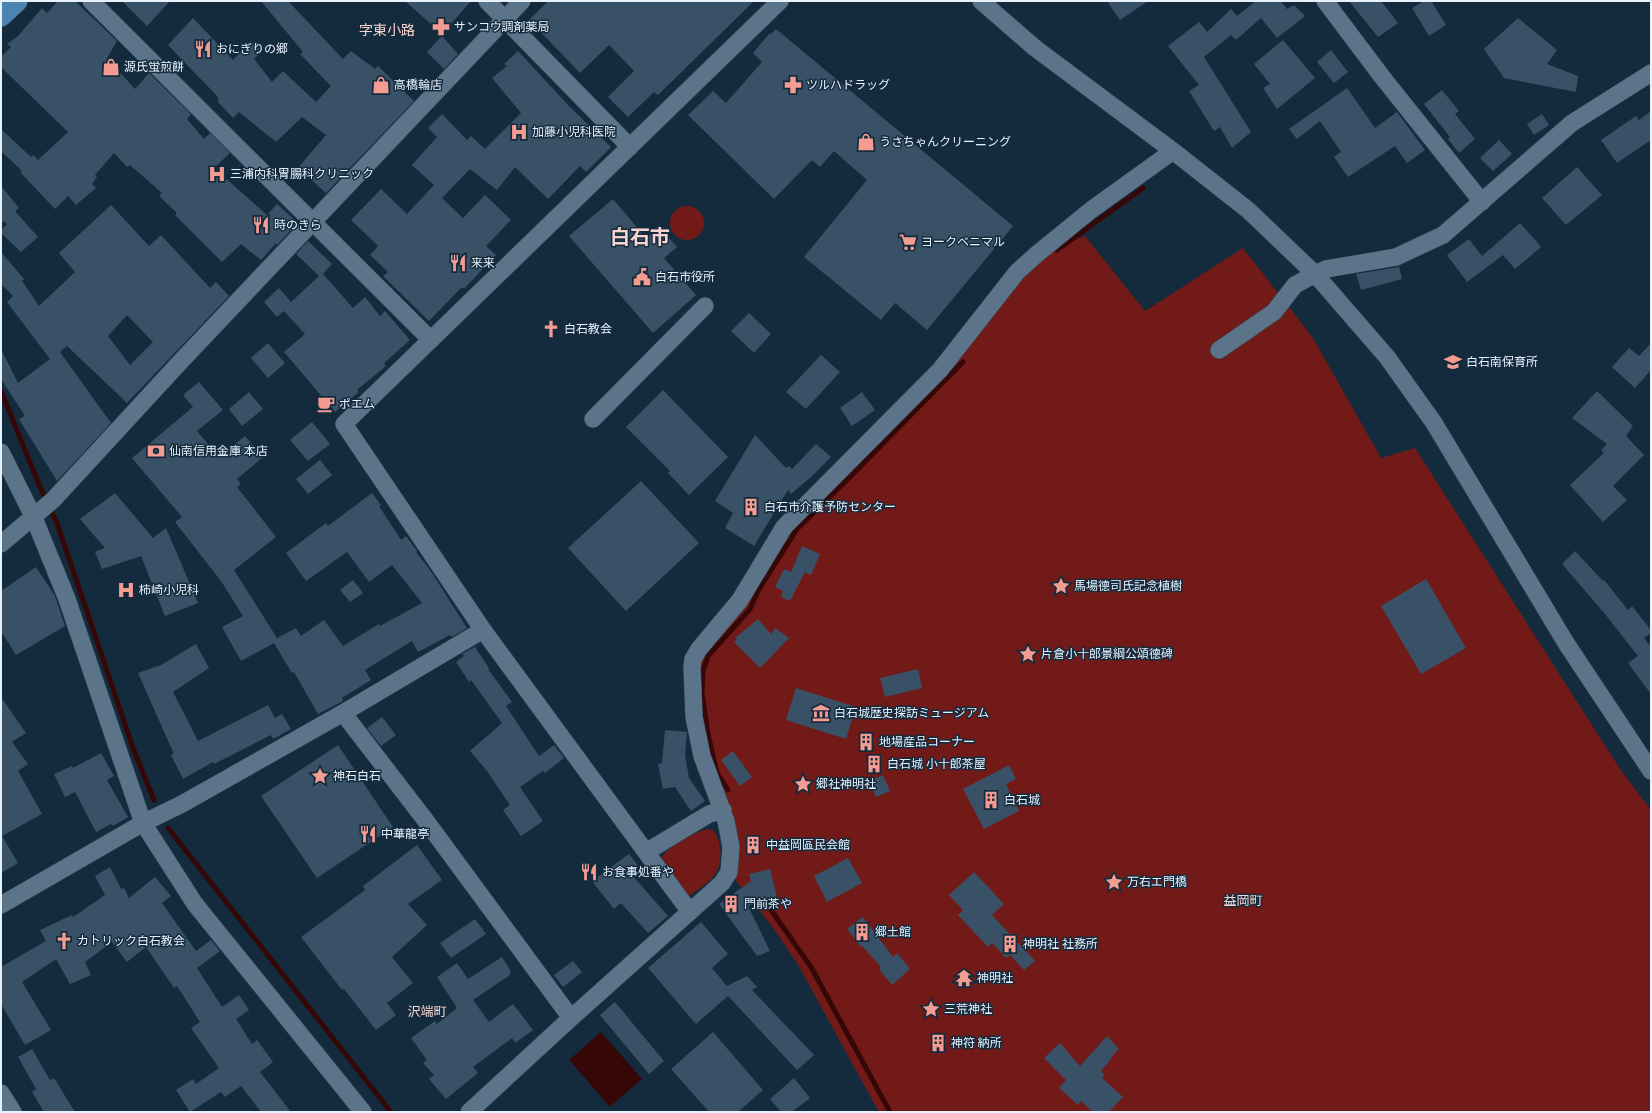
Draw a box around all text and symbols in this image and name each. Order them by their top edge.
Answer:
pharmacy icon: サンコウ調剤薬局 [431,17,451,37]
place label: サンコウ調剤薬局 [454,17,550,36]
district label: 字東小路 [359,19,415,40]
restaurant icon: おにぎりの郷 [193,39,213,59]
place label: おにぎりの郷 [216,39,288,58]
shop icon: 源氏蛍煎餅 [101,57,121,77]
place label: 源氏蛍煎餅 [124,57,184,76]
shop icon: 高橋輪店 [371,75,391,95]
place label: 高橋輪店 [394,75,442,94]
pharmacy icon: ツルハドラッグ [783,75,803,95]
place label: ツルハドラッグ [806,75,890,94]
hospital icon: 加藤小児科医院 [509,122,529,142]
place label: 加藤小児科医院 [532,122,616,141]
shop icon: うさちゃんクリーニング [856,132,876,152]
place label: うさちゃんクリーニング [879,132,1011,151]
hospital icon: 三浦内科胃腸科クリニック [207,164,227,184]
place label: 三浦内科胃腸科クリニック [230,164,374,183]
restaurant icon: 時のきら [251,215,271,235]
place label: 時のきら [274,215,322,234]
district label: 白石市 [610,221,670,252]
supermarket icon: ヨークベニマル [898,232,918,252]
place label: ヨークベニマル [921,232,1005,251]
restaurant icon: 来来 [448,253,468,273]
place label: 来来 [471,253,495,272]
public building icon: 白石市役所 [632,267,652,287]
place label: 白石市役所 [655,267,715,286]
church icon: 白石教会 [541,319,561,339]
place label: 白石教会 [564,319,612,338]
school or university icon: 白石南保育所 [1443,352,1463,372]
place label: 白石南保育所 [1466,352,1538,371]
cafe icon: ポエム [316,394,336,414]
place label: ポエム [339,394,375,413]
bank icon: 仙南信用金庫 本店 [146,441,166,461]
place label: 仙南信用金庫 本店 [169,441,268,460]
building icon: 白石市介護予防センター [741,497,761,517]
place label: 白石市介護予防センター [764,497,896,516]
place icon: 馬場德司氏記念植樹 [1051,576,1071,596]
place label: 馬場德司氏記念植樹 [1074,576,1182,595]
hospital icon: 柿崎小児科 [116,580,136,600]
place label: 柿崎小児科 [139,580,199,599]
place icon: 片倉小十郎景綱公頌德碑 [1018,644,1038,664]
place label: 片倉小十郎景綱公頌德碑 [1041,644,1173,663]
museum icon: 白石城歴史探訪ミュージアム [811,703,831,723]
place label: 白石城歴史探訪ミュージアム [834,703,989,722]
building icon: 地場産品コーナー [856,732,876,752]
place label: 地場産品コーナー [879,732,975,751]
building icon: 白石城 小十郎茶屋 [864,754,884,774]
place label: 白石城 小十郎茶屋 [887,754,986,773]
place icon: 神石白石 [310,766,330,786]
place label: 神石白石 [333,766,381,785]
place icon: 郷社神明社 [793,774,813,794]
place label: 郷社神明社 [816,774,876,793]
building icon: 白石城 [981,790,1001,810]
place label: 白石城 [1004,790,1040,809]
restaurant icon: 中華龍亭 [358,824,378,844]
place label: 中華龍亭 [381,824,429,843]
building icon: 中益岡區民会館 [743,835,763,855]
place label: 中益岡區民会館 [766,835,850,854]
restaurant icon: お食事処番や [579,862,599,882]
place label: お食事処番や [602,862,674,881]
place icon: 万右エ門橋 [1104,872,1124,892]
place label: 万右エ門橋 [1127,872,1187,891]
district label: 益岡町 [1223,890,1263,910]
building icon: 門前茶や [721,894,741,914]
place label: 門前茶や [744,894,792,913]
building icon: 郷土館 [852,922,872,942]
place label: 郷土館 [875,922,911,941]
church icon: カトリック白石教会 [54,931,74,951]
place label: カトリック白石教会 [77,931,185,950]
building icon: 神明社 社務所 [1000,934,1020,954]
place label: 神明社 社務所 [1023,934,1098,953]
temple icon: 神明社 [954,968,974,988]
place label: 神明社 [977,968,1013,987]
place icon: 三荒神社 [921,999,941,1019]
place label: 三荒神社 [944,999,992,1018]
district label: 沢端町 [407,1001,447,1021]
building icon: 神符 納所 [928,1033,948,1053]
place label: 神符 納所 [951,1033,1002,1052]

